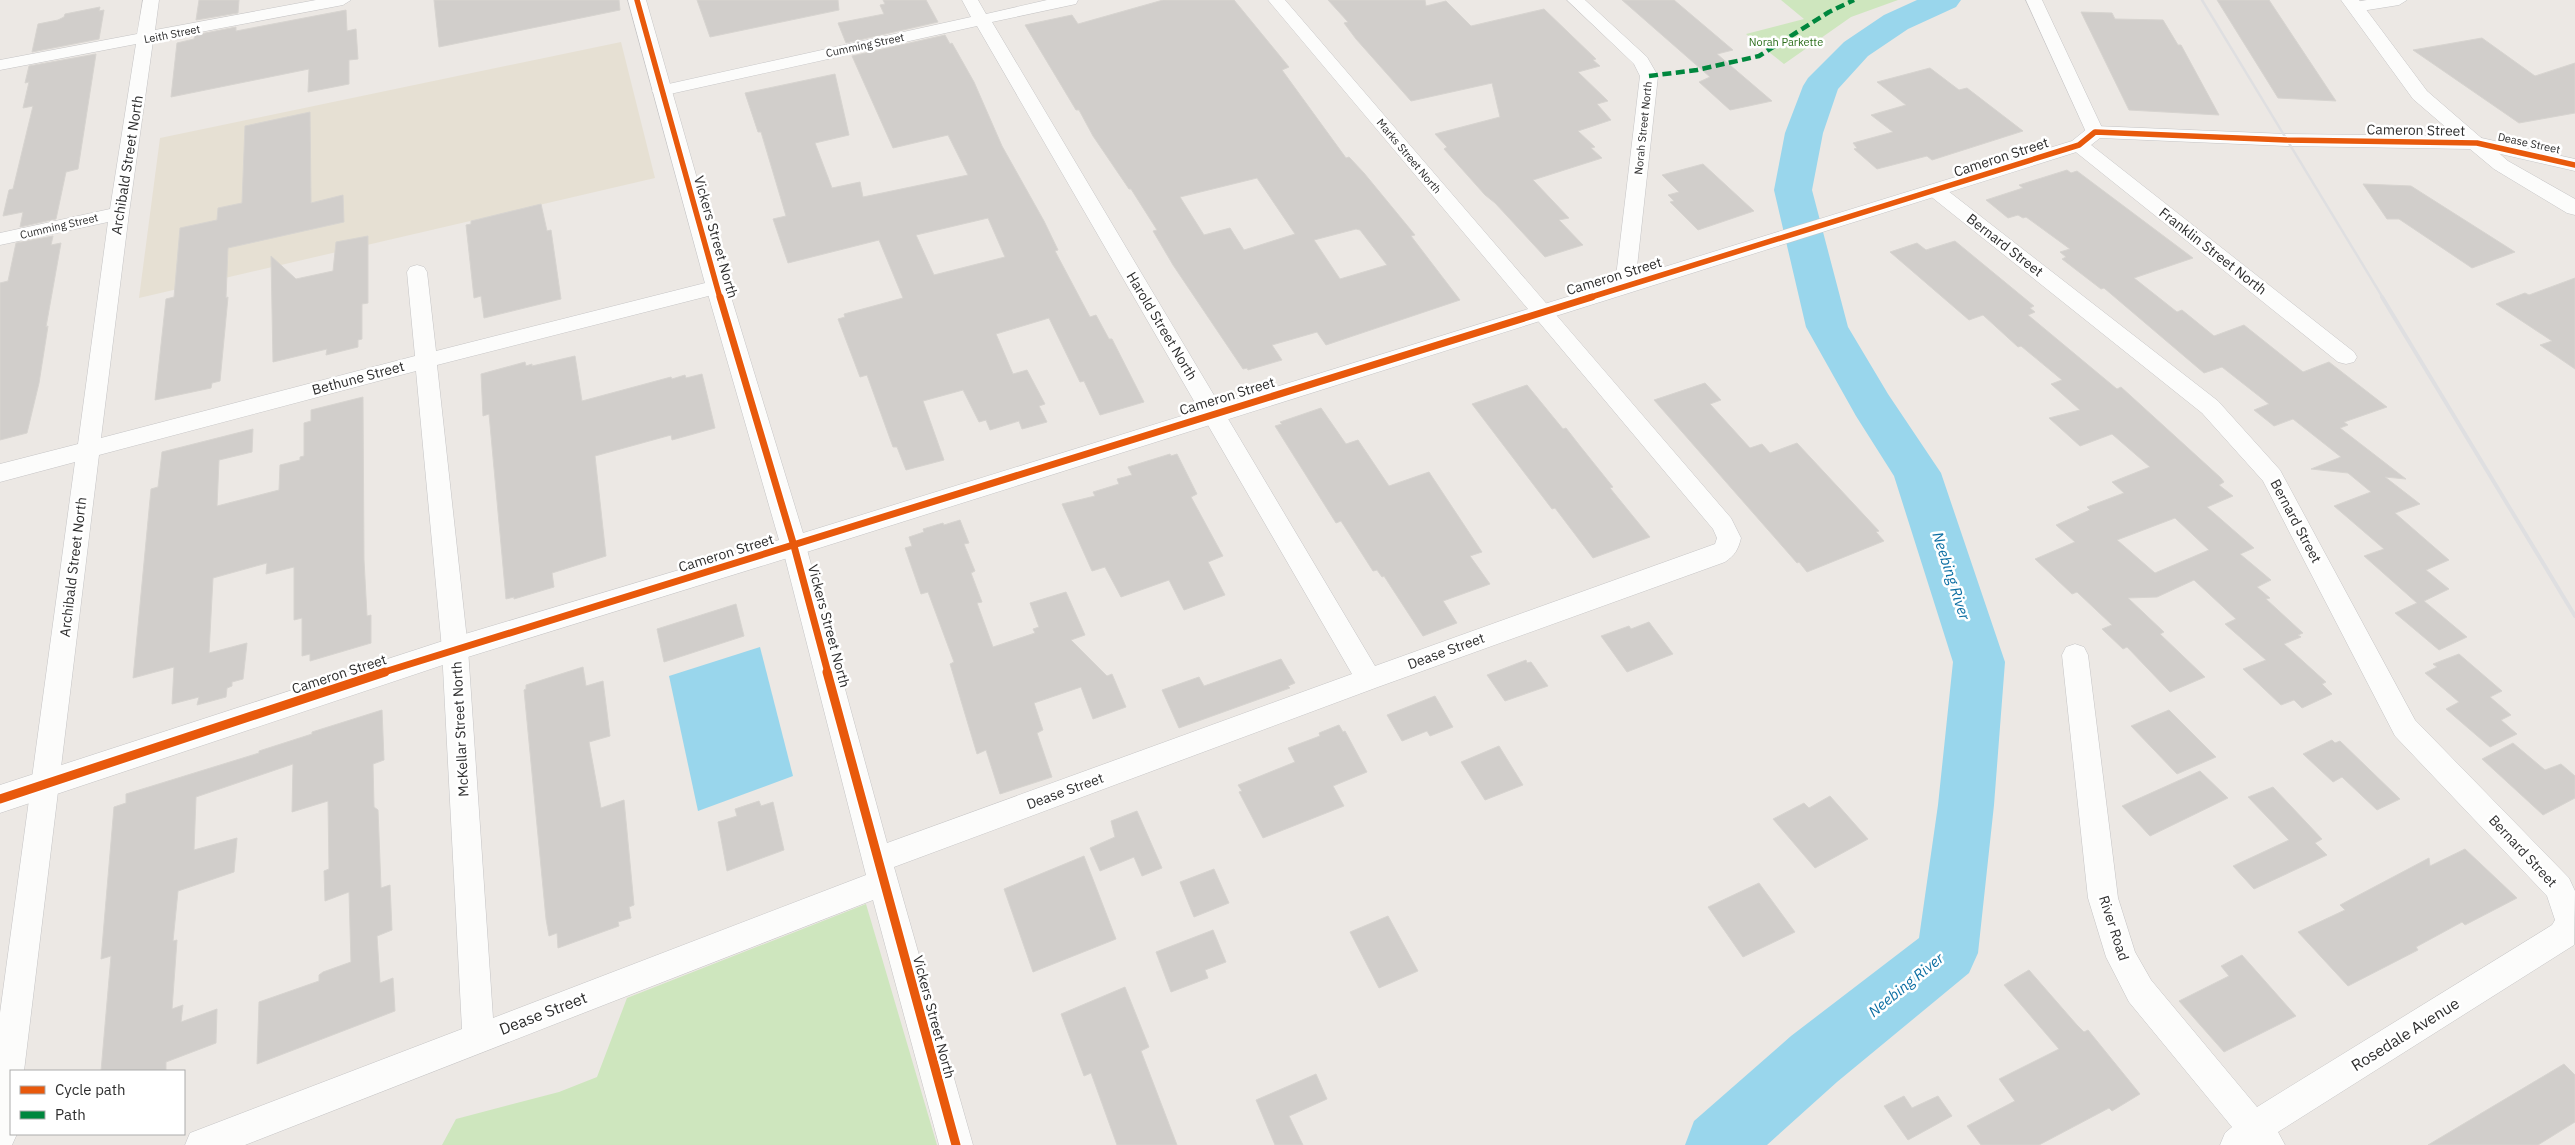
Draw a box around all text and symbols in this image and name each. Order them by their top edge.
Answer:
street label: Leith Street [143,22,201,46]
street label: Cumming Street [824,30,906,60]
park label: Norah Parkette [1749,35,1823,49]
street label: Norah Street North [1631,81,1655,175]
street label: Archibald Street North [107,94,147,236]
street label: Marks Street North [1374,116,1444,196]
street label: Cameron Street [2367,120,2466,140]
street label: Dease Street [2497,130,2562,156]
street label: Cameron Street [1951,133,2051,181]
street label: Vickers Street North [690,174,742,300]
street label: Franklin Street North [2156,203,2270,299]
street label: Cumming Street [19,210,100,242]
street label: Bernard Street [1963,210,2047,281]
street label: Cameron Street [1564,253,1664,299]
street label: Harold Street North [1123,269,1201,383]
street label: Bethune Street [310,357,406,399]
street label: Cameron Street [1177,373,1277,419]
street label: Bernard Street [2266,476,2326,566]
street label: Archibald Street North [55,496,91,638]
water label: Neebing River [1928,529,1975,623]
street label: Cameron Street [676,530,776,576]
street label: Vickers Street North [804,562,854,690]
street label: Dease Street [1405,629,1487,673]
street label: Cameron Street [289,650,389,698]
street label: McKellar Street North [447,661,473,797]
street label: Dease Street [1024,769,1106,813]
street label: Bernard Street [2485,811,2561,891]
street label: River Road [2095,893,2133,963]
water label: Neebing River [1864,948,1948,1021]
street label: Vickers Street North [909,953,959,1081]
street label: Dease Street [496,987,590,1039]
street label: Rosedale Avenue [2347,993,2463,1075]
legend [10,1070,185,1135]
text: Cycle path [55,1080,126,1099]
text: Path [55,1105,86,1124]

